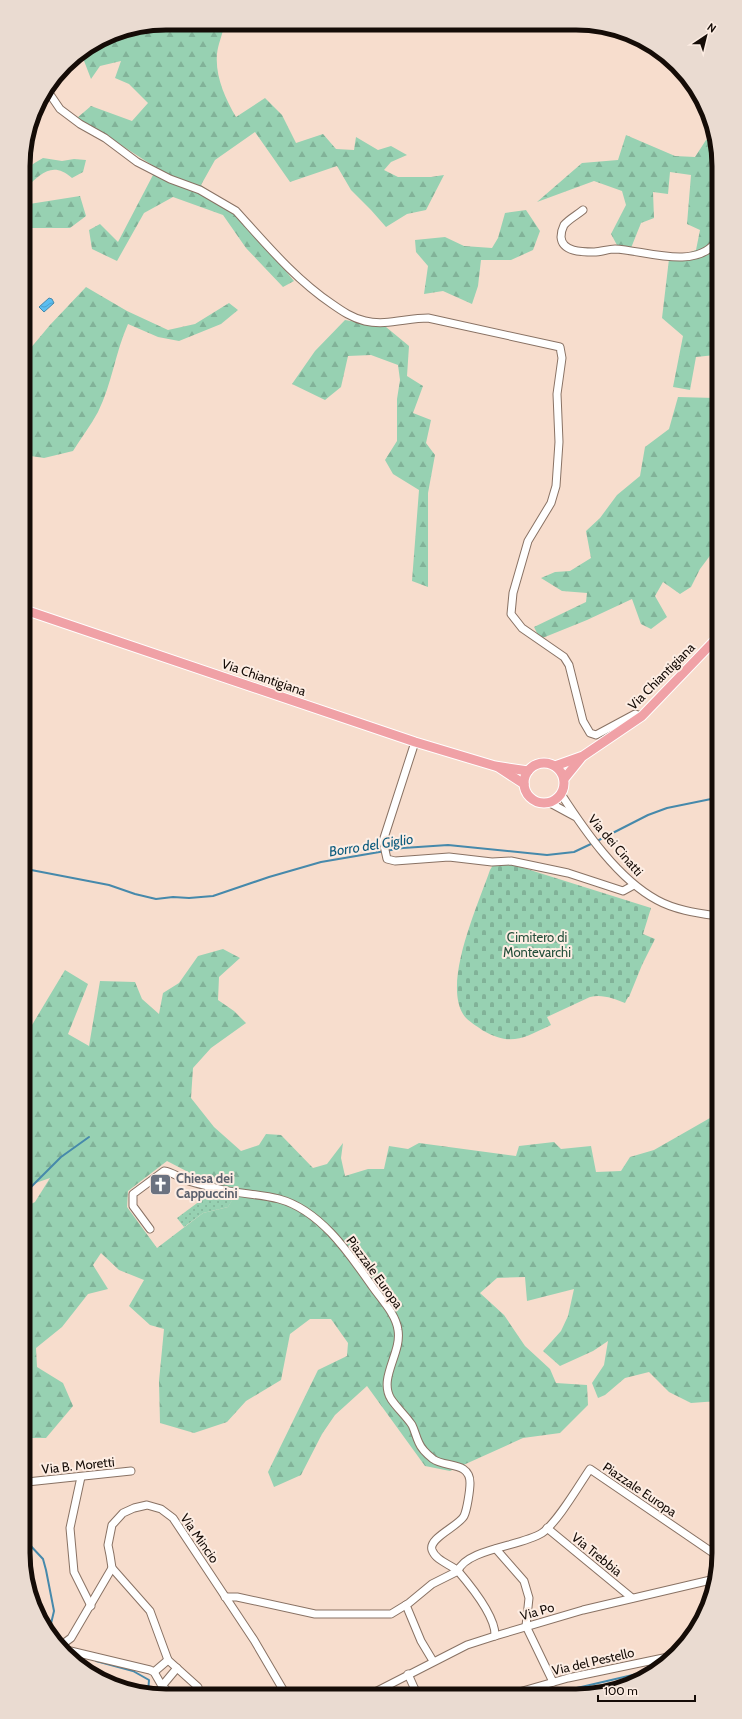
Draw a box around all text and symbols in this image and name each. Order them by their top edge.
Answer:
north arrow [686,16,726,56]
text: N [705,20,719,36]
street label: Via Chiantigiana [624,639,698,713]
street label: Via Chiantigiana [220,655,309,699]
street label: Via dei Cinatti [585,811,647,879]
water label: Borro del Giglio [328,829,414,861]
park label: Cimitero di Montevarchi [503,929,571,960]
place label: Chiesa dei Cappuccini [176,1170,238,1201]
church icon: Chiesa dei Cappuccini [147,1172,173,1198]
street label: Piazzale Europa [343,1233,407,1312]
street label: Via B. Moretti [41,1453,115,1477]
street label: Piazzale Europa [600,1458,681,1520]
street label: Via Mincio [177,1510,223,1566]
street label: Via Trebbia [569,1529,626,1580]
street label: Via Po [518,1599,556,1623]
street label: Via del Pestello [550,1644,636,1678]
scale bar [598,1677,695,1703]
text: 100 m [604,1683,638,1698]

